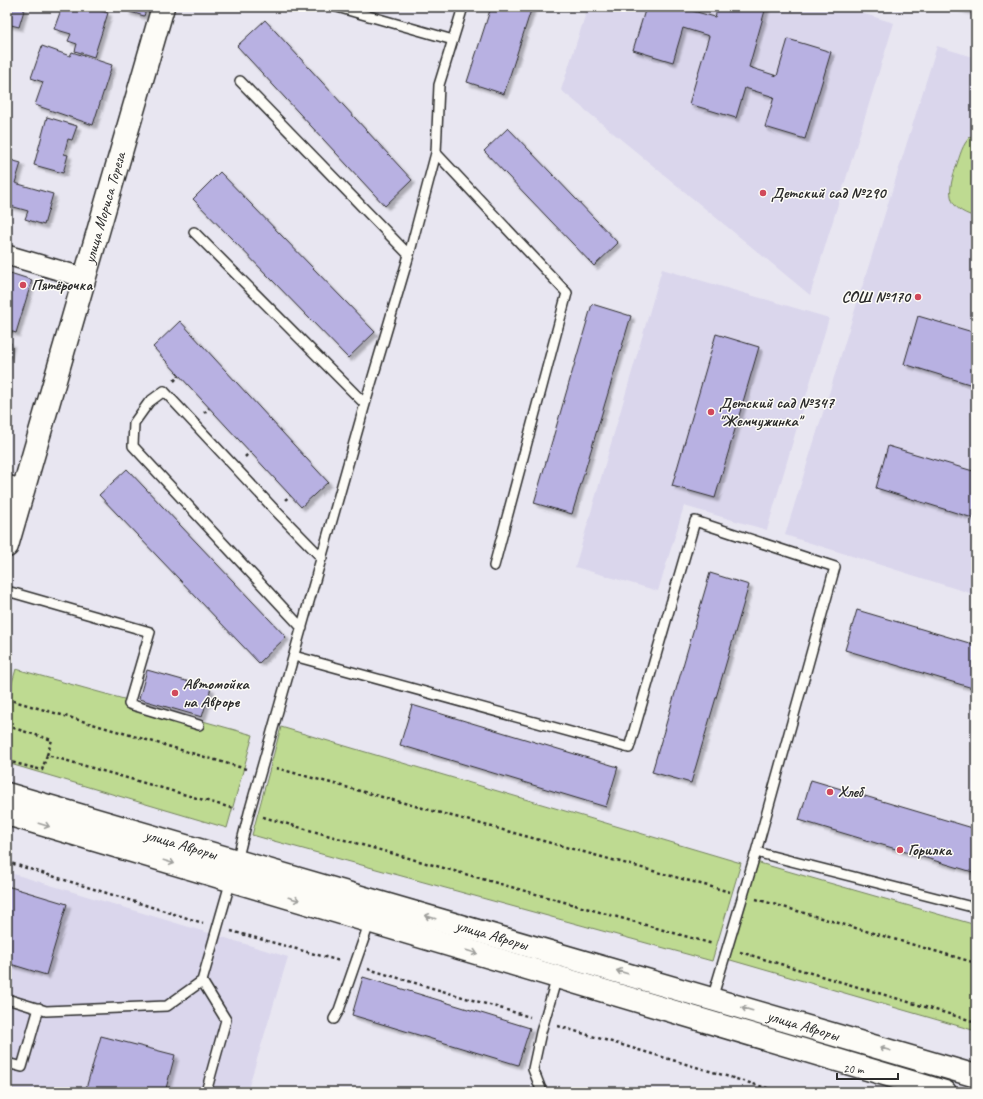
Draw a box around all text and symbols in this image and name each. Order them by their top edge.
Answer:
street label: улица Мориса Тореза [79,149,131,267]
place label: Детский сад №290 [771,183,887,203]
marker: Детский сад №290 [758,188,768,198]
place label: Пятёрочка [31,275,93,295]
marker: Пятёрочка [18,280,28,290]
place label: СОШ №170 [842,287,912,307]
marker: СОШ №170 [913,292,923,302]
place label: Детский сад №347 "Жемчужинка" [719,393,835,431]
marker: Детский сад №347 "Жемчужинка" [706,407,716,417]
place label: Автомойка на Авроре [183,674,250,712]
marker: Автомойка на Авроре [170,688,180,698]
place label: Хлеб [838,782,866,802]
marker: Хлеб [825,787,835,797]
one-way arrow [38,822,51,829]
street label: улица Авроры [142,824,221,865]
place label: Горилка [908,840,953,860]
marker: Горилка [895,845,905,855]
one-way arrow [162,859,175,866]
one-way arrow [287,896,300,903]
one-way arrow [423,913,436,920]
street label: улица Авроры [453,915,532,955]
one-way arrow [465,949,478,956]
one-way arrow [615,968,628,976]
one-way arrow [740,1005,753,1012]
street label: улица Авроры [764,1005,843,1046]
one-way arrow [878,1045,891,1052]
scale bar [837,1055,898,1081]
text: 20 m [843,1061,865,1077]

